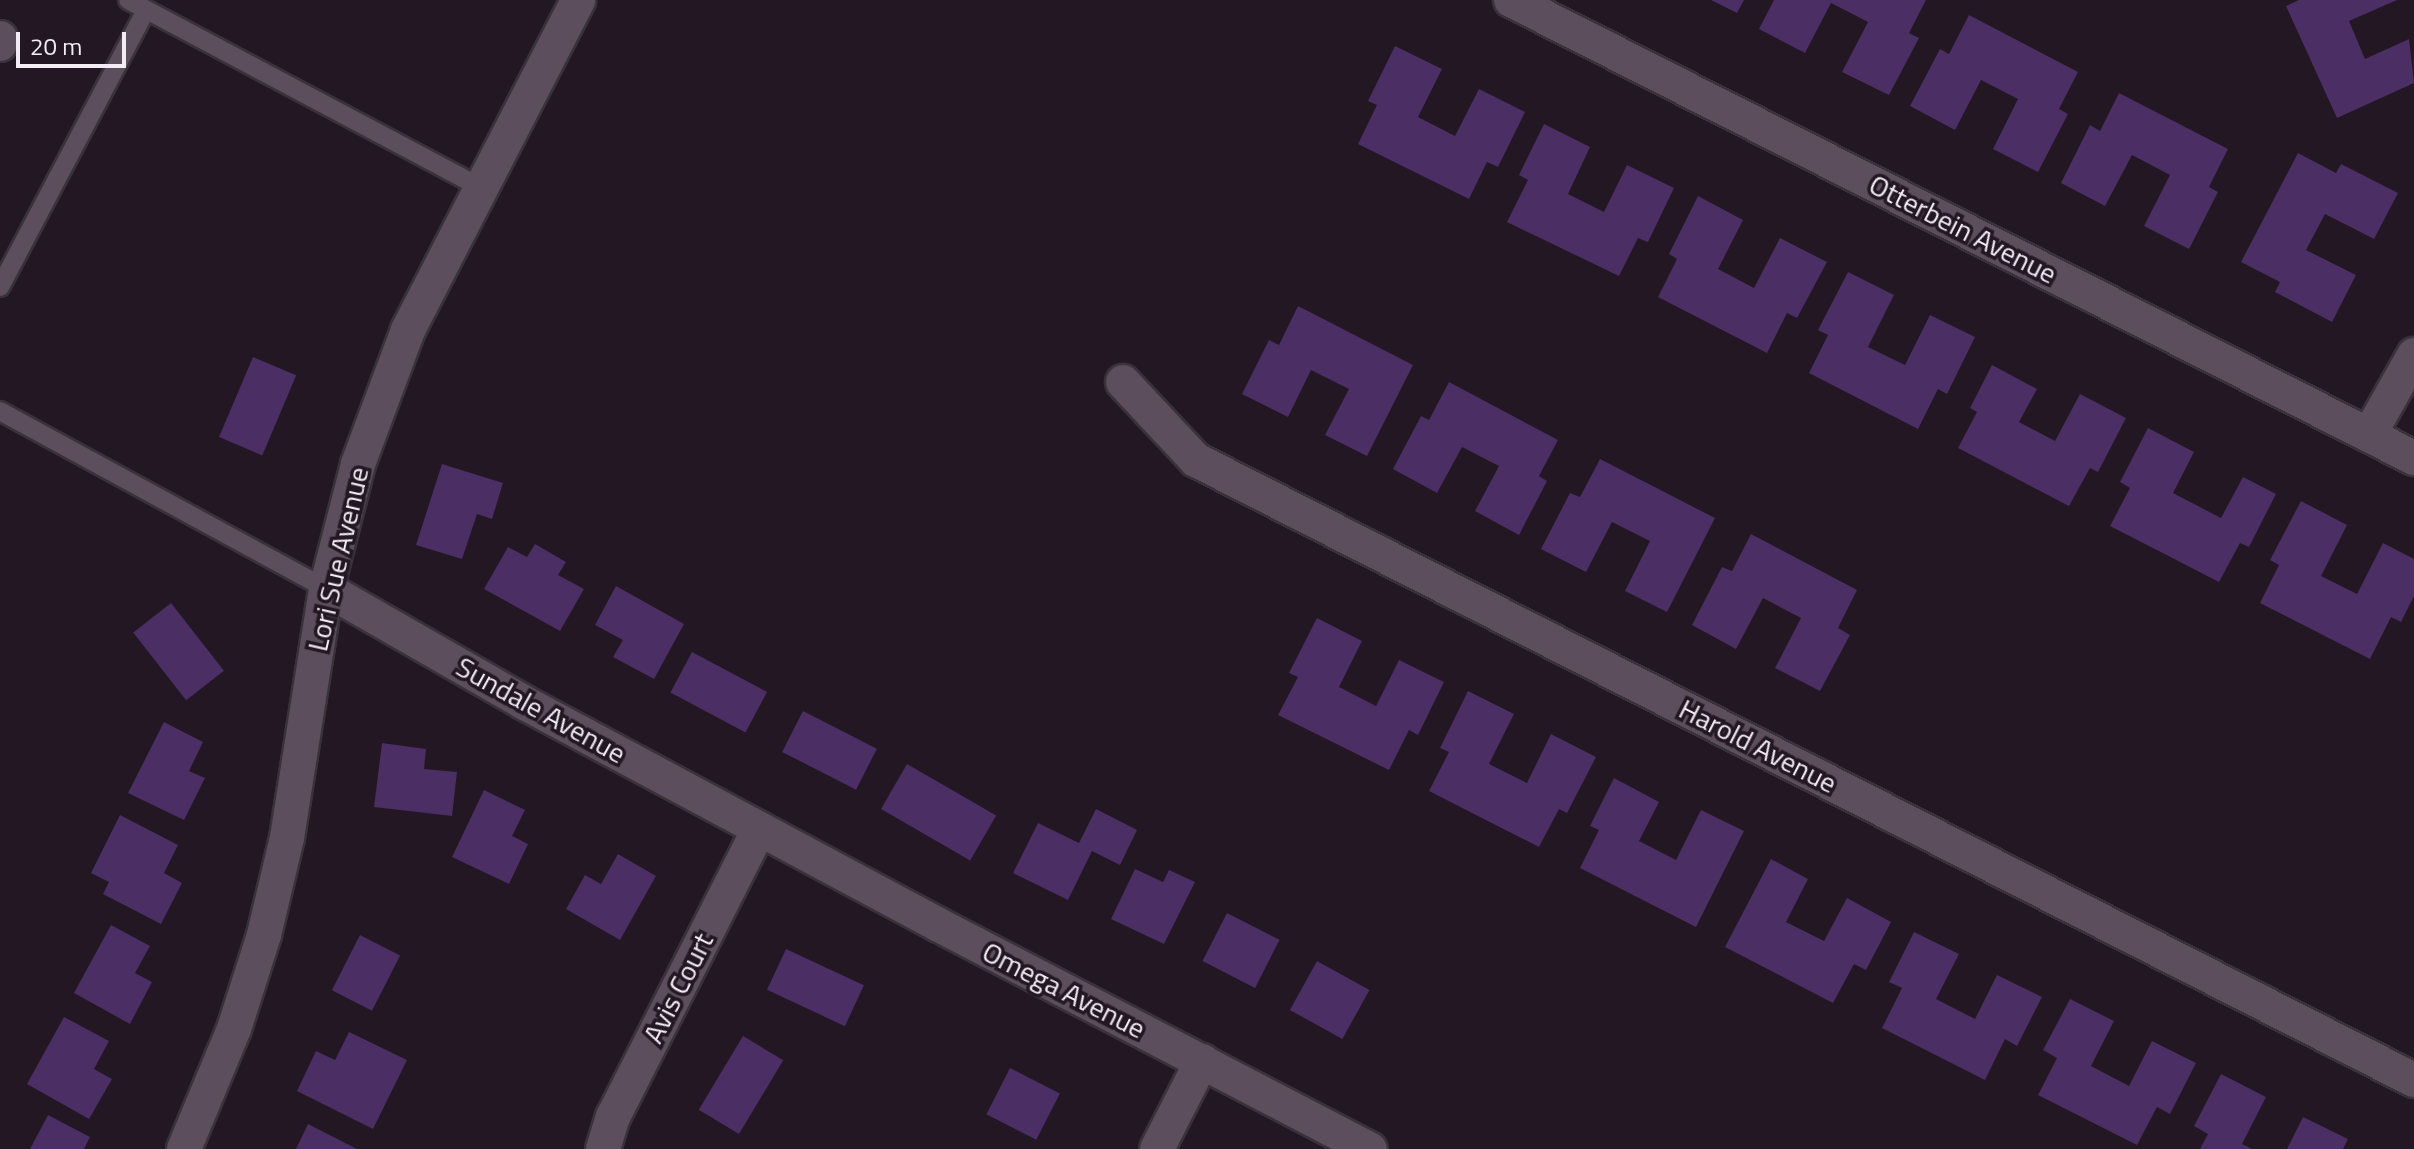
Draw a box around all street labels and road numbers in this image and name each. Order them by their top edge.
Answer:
street label: Otterbein Avenue [1864,167,2062,291]
street label: Lori Sue Avenue [300,464,376,654]
street label: Sundale Avenue [451,650,631,770]
street label: Harold Avenue [1674,692,1842,800]
street label: Avis Court [636,927,720,1049]
street label: Omega Avenue [977,935,1151,1045]

